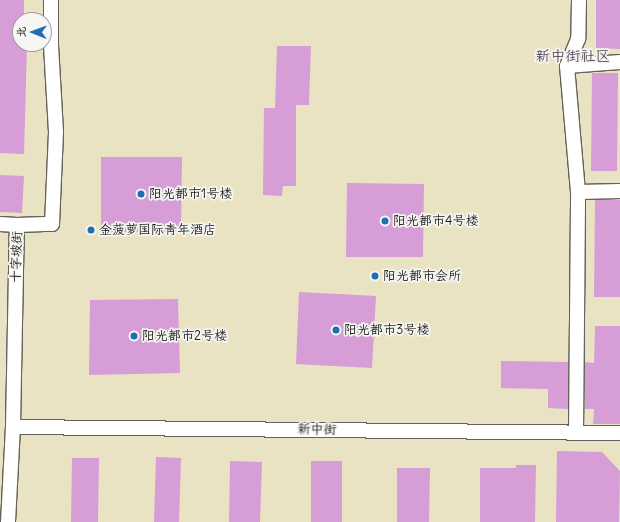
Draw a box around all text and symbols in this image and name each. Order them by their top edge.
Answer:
north arrow [12,12,52,52]
text: 北 [14,26,28,37]
district label: 新中街社区 [536,47,610,65]
place label: 阳光都市1号楼 [149,186,232,202]
marker: 阳光都市1号楼 [136,189,146,199]
place label: 阳光都市4号楼 [393,213,479,229]
marker: 阳光都市4号楼 [380,216,390,226]
place label: 金菠萝国际青年酒店 [99,222,216,238]
marker: 金菠萝国际青年酒店 [86,225,96,235]
street label: 十字坡街 [8,231,26,283]
place label: 阳光都市会所 [383,268,461,284]
marker: 阳光都市会所 [370,271,380,281]
place label: 阳光都市3号楼 [344,322,429,338]
marker: 阳光都市3号楼 [331,325,341,335]
place label: 阳光都市2号楼 [142,328,227,344]
marker: 阳光都市2号楼 [129,331,139,341]
street label: 新中街 [297,422,337,438]

